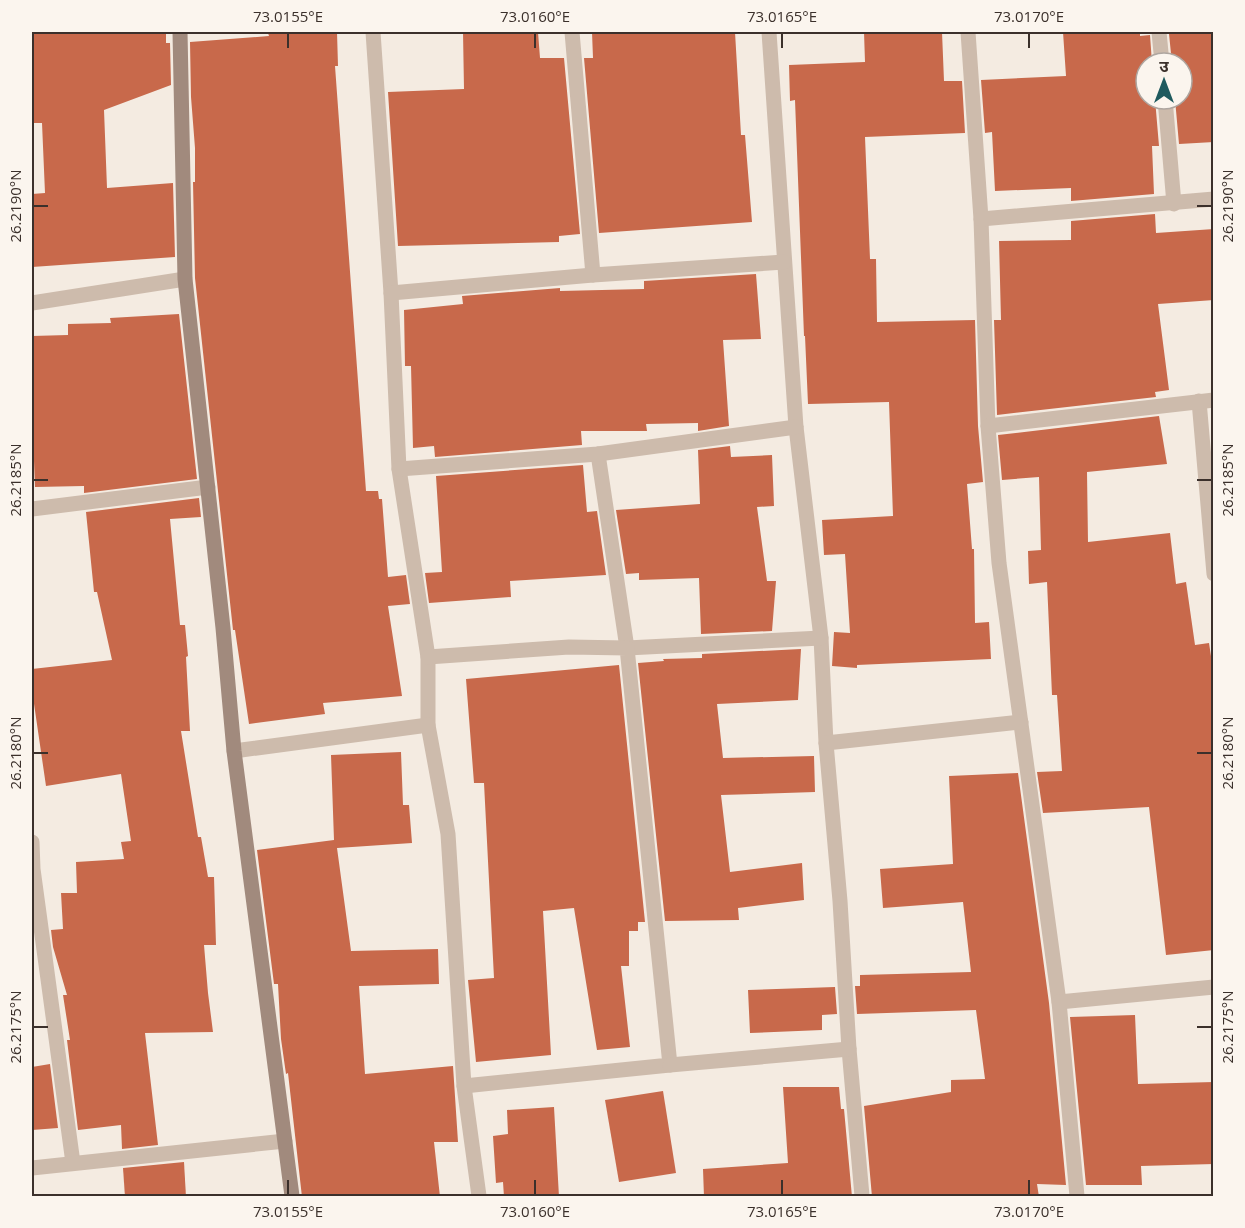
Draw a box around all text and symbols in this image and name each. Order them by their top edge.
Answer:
text: 73.0155°E [253,6,323,26]
text: 73.0160°E [500,6,570,26]
text: 73.0165°E [747,6,817,26]
text: 73.0170°E [994,6,1064,26]
north arrow [1134,51,1194,111]
text: उ [1159,55,1169,77]
text: 26.2190°N [5,169,25,243]
text: 26.2190°N [1217,169,1237,243]
text: 26.2185°N [5,443,25,517]
text: 26.2185°N [1217,443,1237,517]
text: 26.2180°N [5,716,25,790]
text: 26.2180°N [1217,716,1237,790]
text: 26.2175°N [5,990,25,1064]
text: 26.2175°N [1217,990,1237,1064]
text: 73.0155°E [253,1201,323,1221]
text: 73.0160°E [500,1201,570,1221]
text: 73.0165°E [747,1201,817,1221]
text: 73.0170°E [994,1201,1064,1221]

